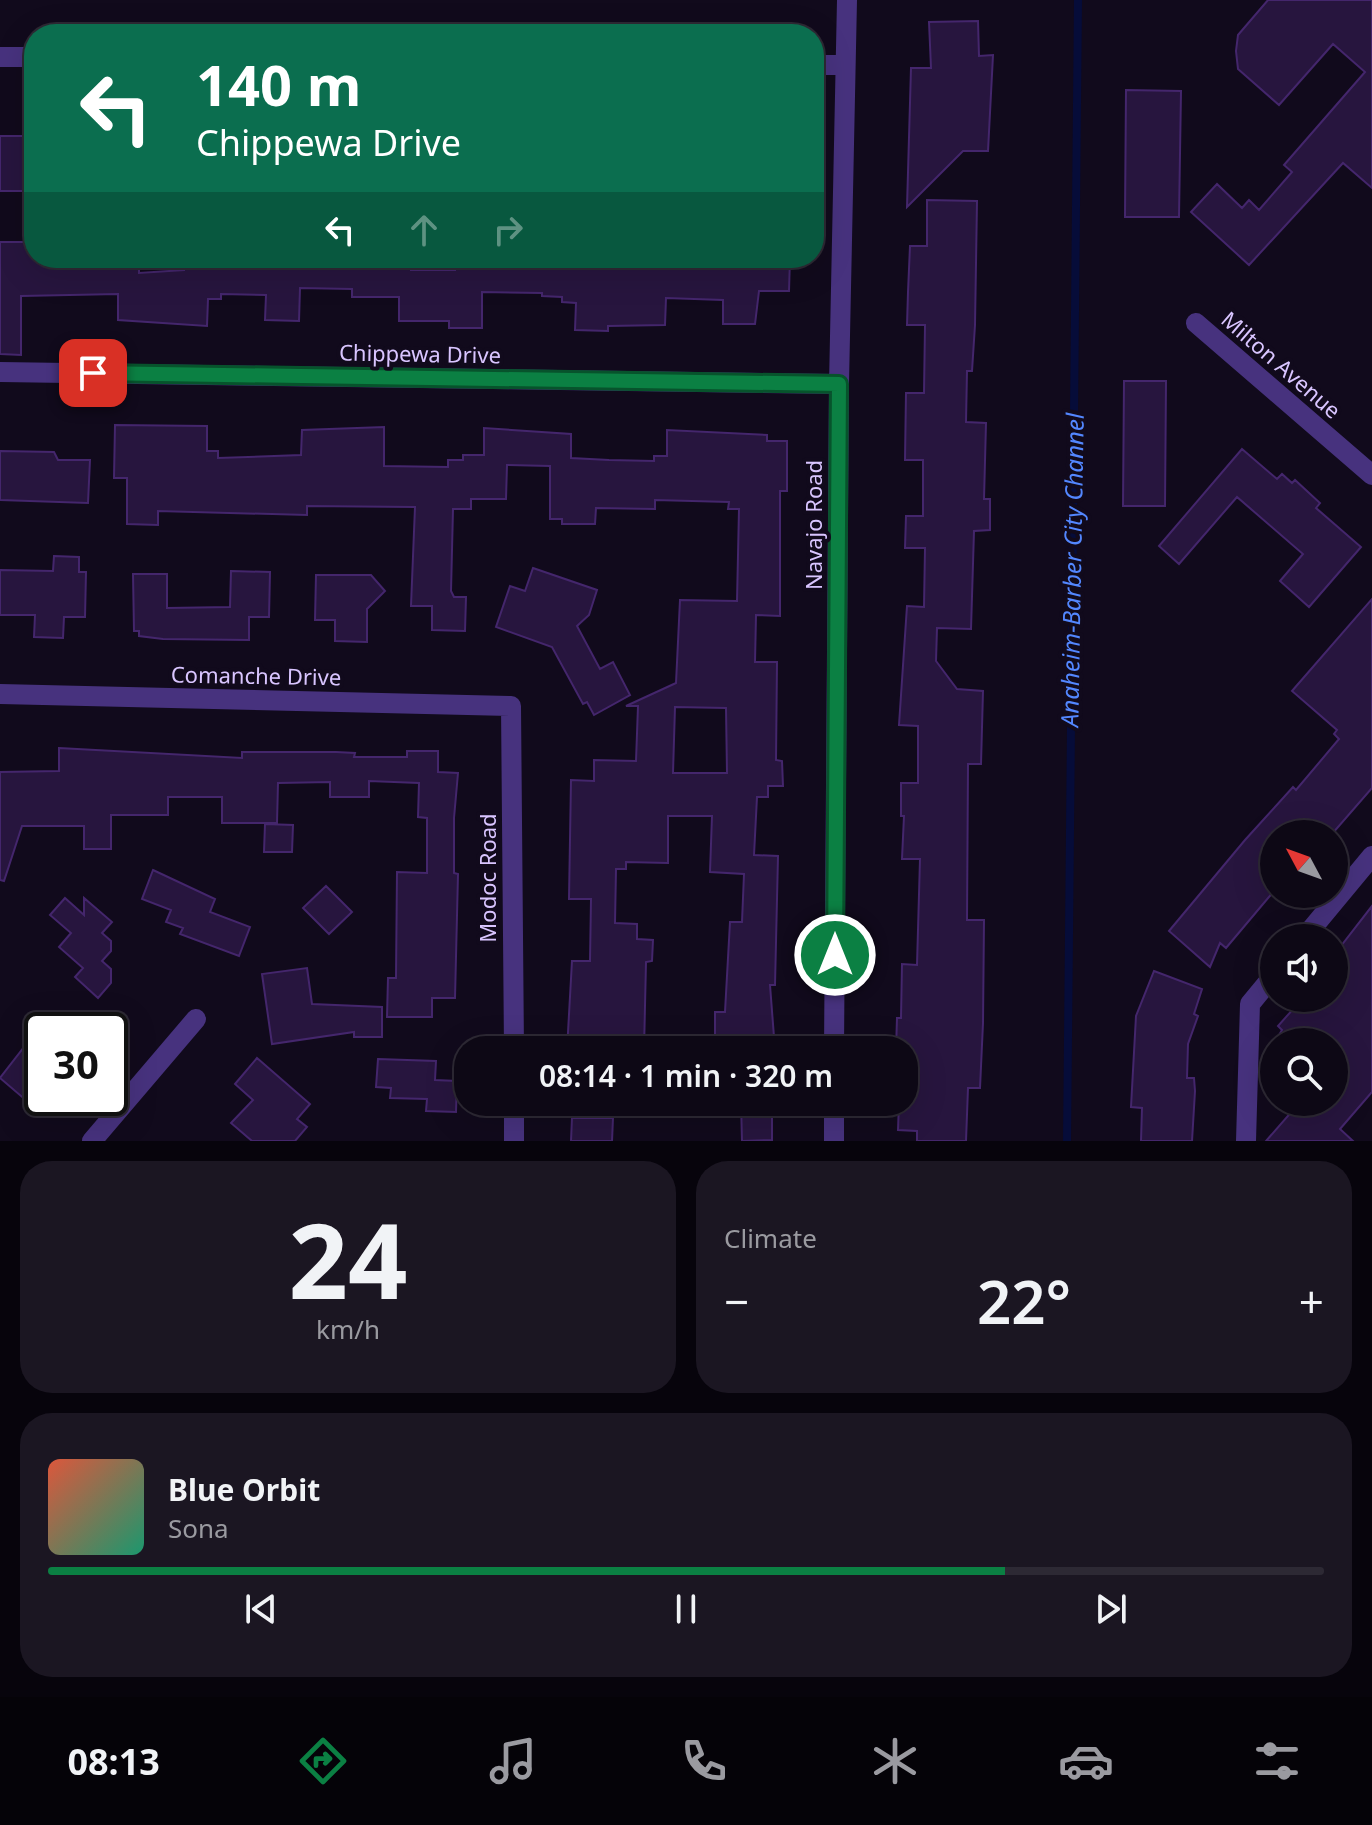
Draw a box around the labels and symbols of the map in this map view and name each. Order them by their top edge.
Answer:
street label: Milton Avenue [1216,304,1348,424]
street label: Chippewa Drive [339,337,501,369]
pin [59,339,127,407]
water label: Anaheim-Barber City Channel [1052,412,1091,729]
street label: Navajo Road [798,460,828,590]
street label: Comanche Drive [171,659,341,691]
street label: Modoc Road [472,813,502,943]
north arrow [1260,820,1348,908]
position arrow [793,913,877,997]
speed limit sign: 30 [24,1012,128,1116]

